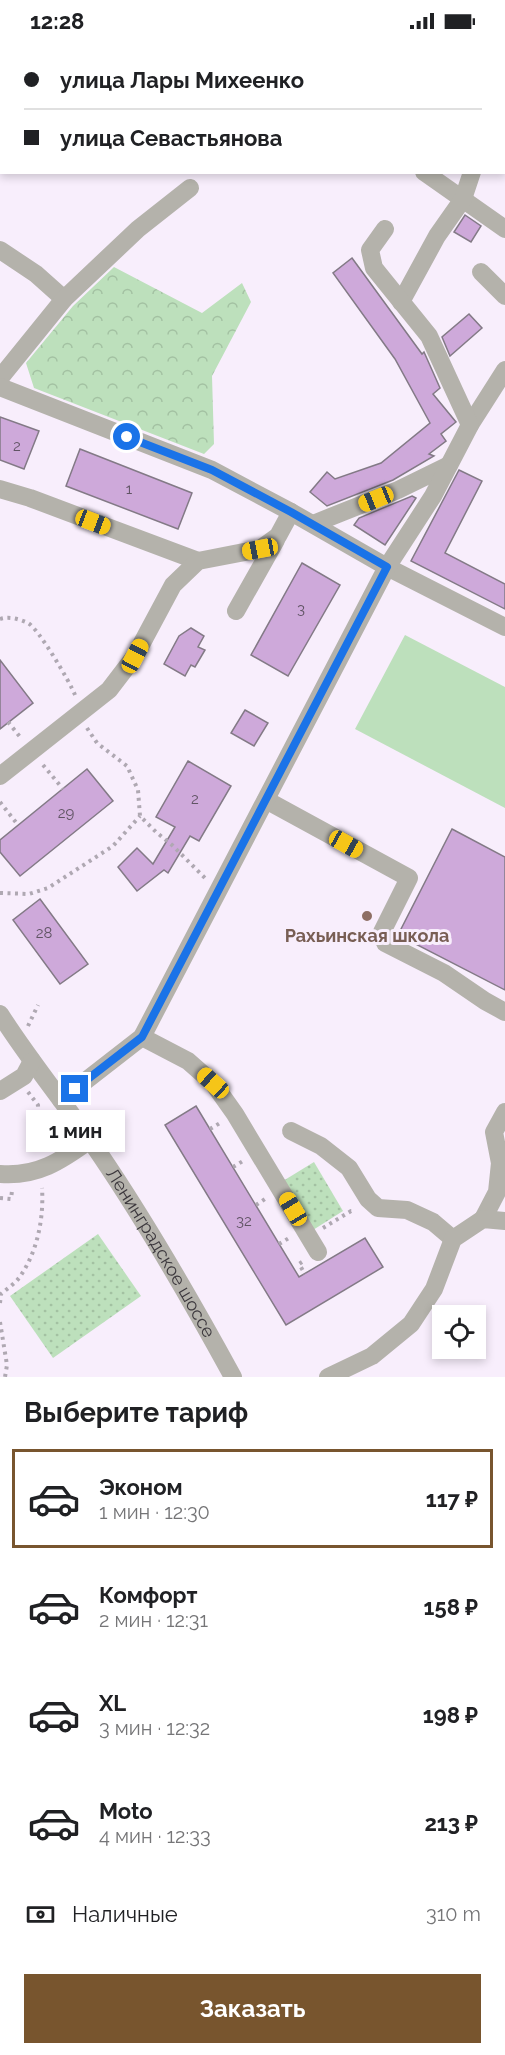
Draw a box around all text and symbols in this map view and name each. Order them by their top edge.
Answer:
text: 12:28 [30,8,84,34]
text: улица Лары Михеенко [60,67,304,93]
text: улица Севастьянова [60,125,282,151]
route start [113,423,140,450]
house number: 2 [13,437,21,455]
house number: 1 [126,480,133,498]
car [356,484,396,514]
car [73,507,113,537]
car [241,537,279,561]
house number: 3 [297,600,305,618]
car [119,636,151,676]
house number: 2 [191,790,199,808]
house number: 29 [58,804,75,822]
car [326,827,366,861]
marker: Рахьинская школа [360,909,374,923]
house number: 28 [36,924,52,942]
place label: Рахьинская школа [285,925,449,946]
car [194,1064,232,1102]
route end [61,1075,88,1102]
callout: 1 мин [26,1110,124,1152]
text: 1 мин [49,1119,102,1143]
street label: Ленинградское шоссе [102,1164,220,1341]
car [276,1189,310,1229]
house number: 32 [236,1212,252,1230]
map controls [432,1305,486,1359]
button: locate [432,1305,486,1359]
text: Выберите тариф [24,1397,248,1428]
icon: car [27,1472,81,1526]
text: Эконом [99,1474,183,1500]
text: 117 ₽ [426,1486,478,1512]
text: 1 мин · 12:30 [99,1500,210,1524]
icon: car [27,1580,81,1634]
text: Комфорт [99,1582,197,1608]
text: 158 ₽ [424,1594,478,1620]
text: 2 мин · 12:31 [99,1608,208,1632]
icon: car [27,1688,81,1742]
text: XL [99,1690,126,1716]
text: 198 ₽ [423,1702,478,1728]
text: 3 мин · 12:32 [99,1716,210,1740]
icon: car [27,1796,81,1850]
text: Moto [99,1798,153,1824]
text: 213 ₽ [424,1810,478,1836]
text: 4 мин · 12:33 [99,1824,211,1848]
icon: cash [24,1898,57,1931]
text: Наличные [72,1901,178,1927]
text: 310 m [426,1902,481,1926]
button: Заказать [24,1974,481,2043]

